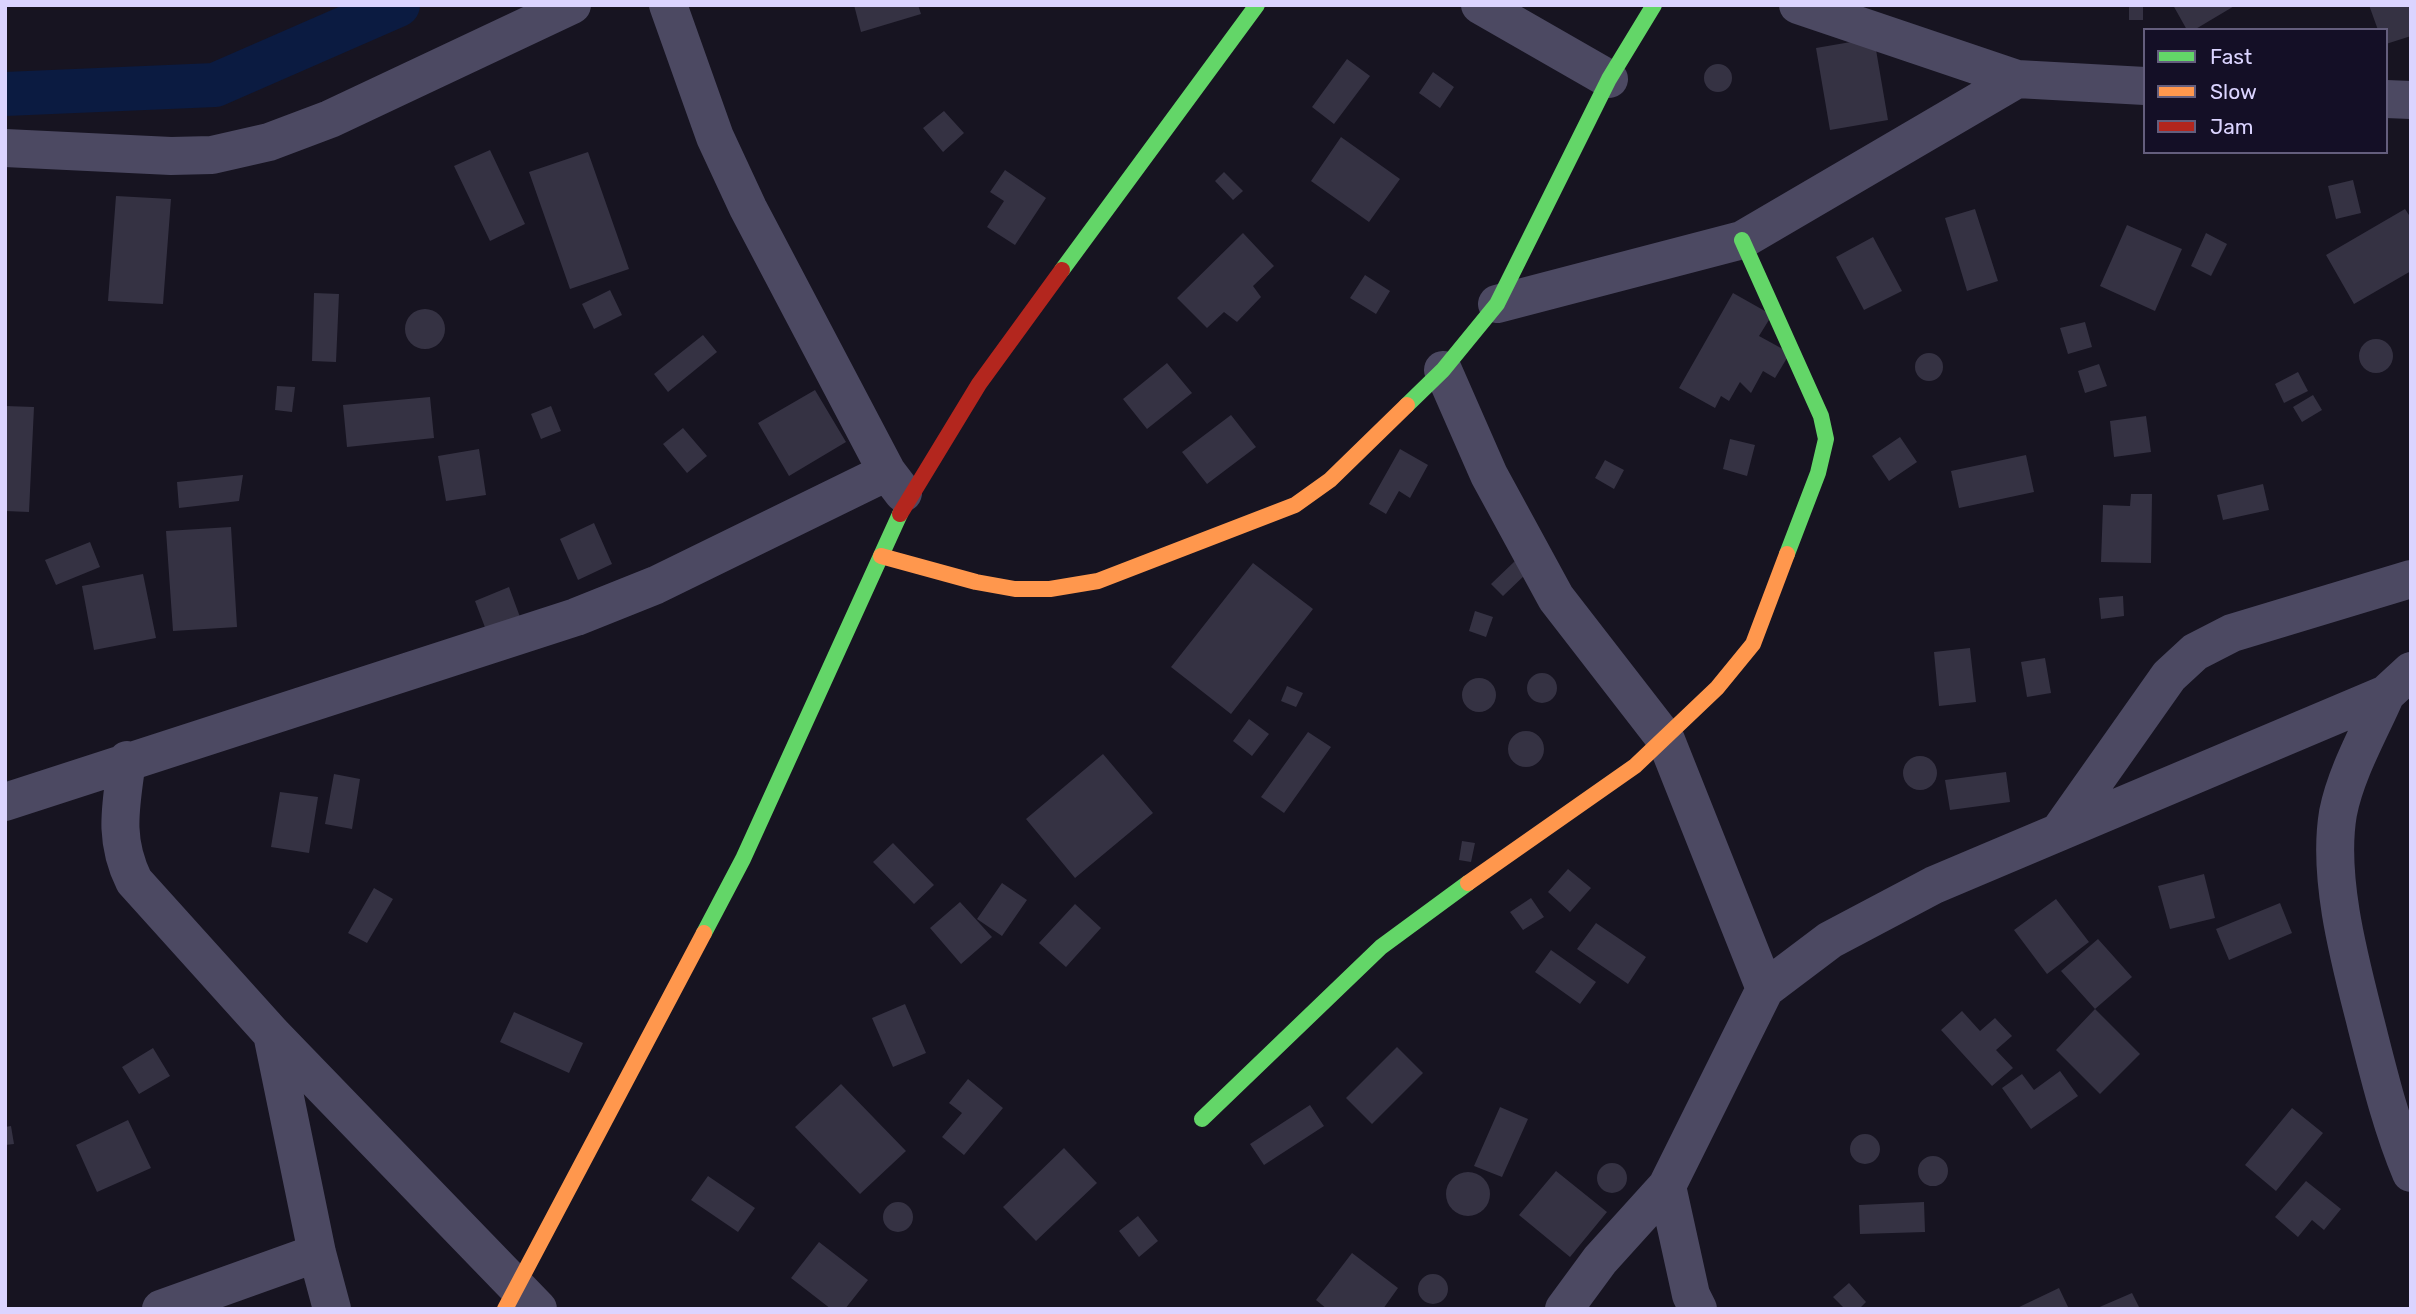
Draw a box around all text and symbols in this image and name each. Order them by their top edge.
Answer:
legend [2143,28,2388,154]
text: Fast [2210,44,2252,69]
text: Slow [2210,79,2257,104]
text: Jam [2210,114,2254,139]

